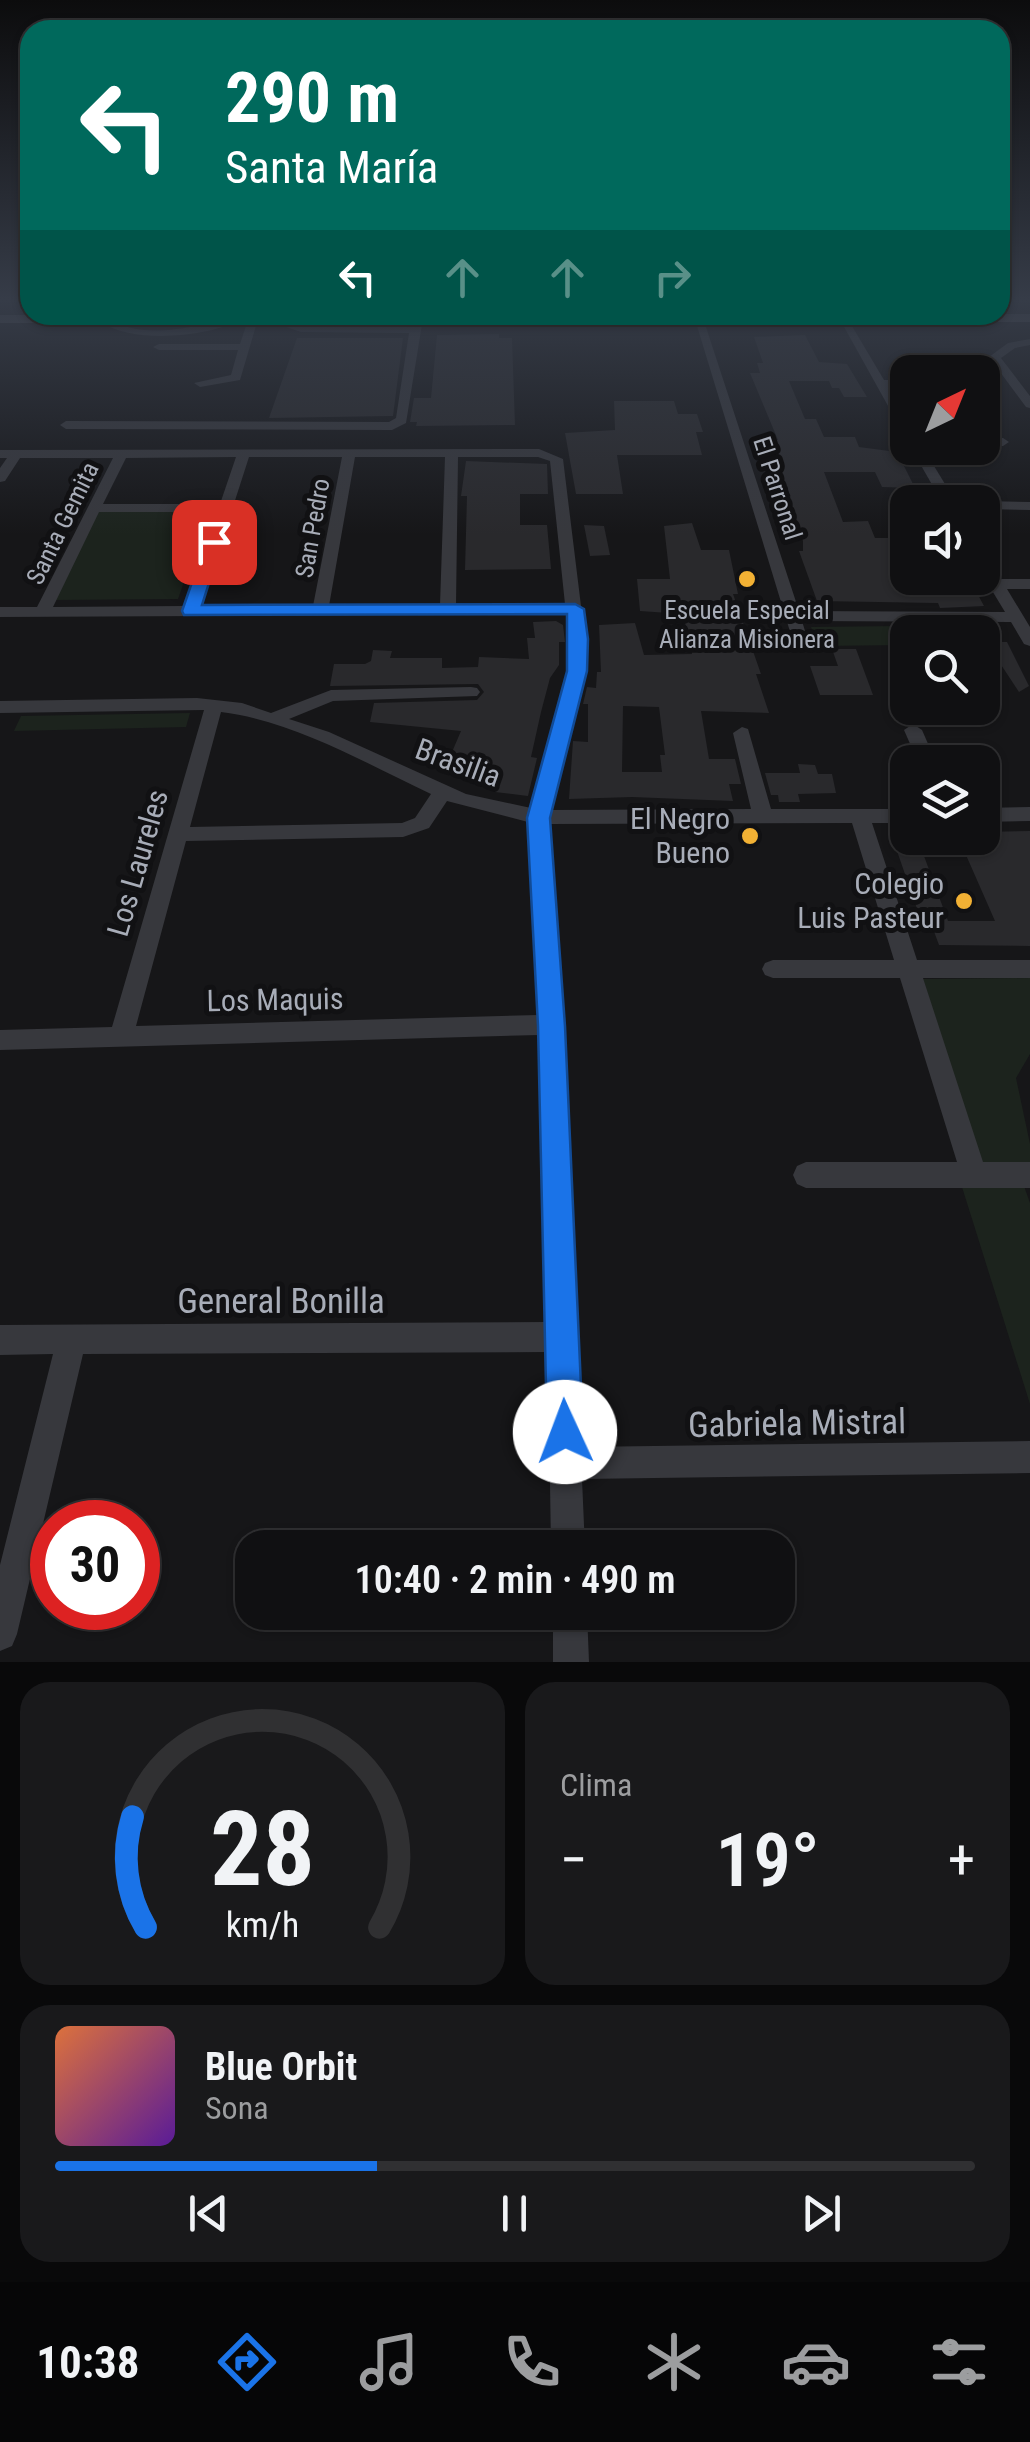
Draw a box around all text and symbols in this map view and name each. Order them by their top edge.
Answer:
text: 290 m [225,57,399,139]
icon: left [60,60,190,190]
text: Santa María [225,141,438,194]
icon: left [330,250,385,305]
icon: ahead [435,250,490,305]
icon: ahead [540,250,595,305]
icon: right [645,250,700,305]
north arrow [890,355,1000,465]
map controls [890,355,1000,855]
street label: El Parronal [747,433,808,544]
street label: Santa Gemita [20,457,105,589]
street label: San Pedro [289,476,336,580]
button: sound [890,485,1000,595]
pin [172,500,257,585]
icon: arrive [187,515,242,570]
marker: Escuela Especial Alianza Misionera [736,568,758,590]
place label: Escuela Especial Alianza Misionera [659,596,835,654]
button: search [890,615,1000,725]
street label: Brasilia [411,731,506,794]
button: layers [890,745,1000,855]
street label: Los Laureles [100,786,175,940]
place label: El Negro Bueno [630,801,730,870]
marker: El Negro Bueno [739,825,761,847]
place label: Colegio Luis Pasteur [797,866,944,935]
marker: Colegio Luis Pasteur [953,890,975,912]
street label: Los Maquis [206,981,344,1018]
street label: General Bonilla [177,1281,385,1322]
position arrow [513,1380,617,1484]
street label: Gabriela Mistral [688,1401,906,1446]
speed limit sign: 30 [30,1500,160,1630]
text: 10:40 · 2 min · 490 m [355,1558,675,1602]
text: Clima [560,1766,632,1804]
text: 28 [210,1789,315,1910]
text: 19° [715,1816,820,1904]
text: − [560,1828,588,1892]
text: + [948,1828,975,1892]
text: km/h [226,1904,299,1946]
text: Blue Orbit [205,2045,357,2089]
text: Sona [205,2089,268,2127]
icon: previous [181,2186,236,2241]
icon: pause [487,2186,542,2241]
icon: next [794,2186,849,2241]
icon: directions [212,2327,282,2397]
icon: music [354,2327,424,2397]
icon: phone [497,2327,567,2397]
icon: climate [639,2327,709,2397]
icon: car [781,2327,851,2397]
icon: filters [924,2327,994,2397]
text: 10:38 [36,2336,139,2389]

